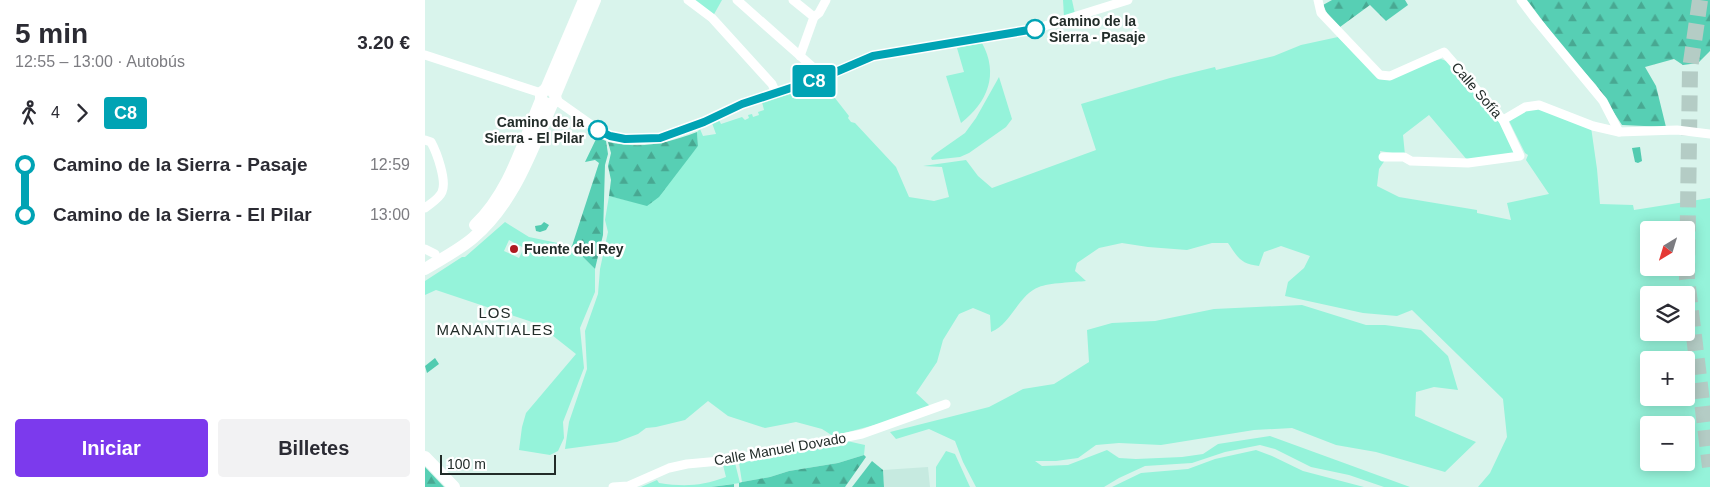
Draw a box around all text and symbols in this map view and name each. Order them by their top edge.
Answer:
place label: Camino de la Sierra - Pasaje [1049,13,1146,45]
text: 5 min [15,18,88,49]
marker: Camino de la Sierra - Pasaje [1025,19,1045,39]
text: 3.20 € [357,32,410,53]
text: 12:55 – 13:00 · Autobús [15,53,185,70]
street label: Calle Sofía [1448,59,1506,121]
line badge: C8 [791,65,837,97]
text: C8 [802,71,826,91]
icon: walk [15,99,43,127]
icon: forward [68,99,96,127]
text: C8 [114,103,137,123]
text: 4 [51,104,60,121]
place label: Camino de la Sierra - El Pilar [484,114,585,146]
marker: Camino de la Sierra - El Pilar [588,120,608,140]
text: Camino de la Sierra - Pasaje [53,154,308,175]
text: 12:59 [370,156,410,173]
text: Camino de la Sierra - El Pilar [53,204,312,225]
text: 13:00 [370,206,410,223]
north arrow [1640,221,1695,276]
map controls [1640,221,1695,471]
place label: Fuente del Rey [524,241,624,257]
marker: Fuente del Rey [508,243,520,255]
button: layers [1640,286,1695,341]
district label: LOS MANANTIALES [437,304,553,338]
button: + [1640,351,1695,406]
button: − [1640,416,1695,471]
button: Iniciar [15,419,208,477]
button: Billetes [218,419,410,477]
street label: Calle Manuel Dovado [713,429,848,469]
scale bar [440,452,556,475]
text: 100 m [447,456,486,472]

